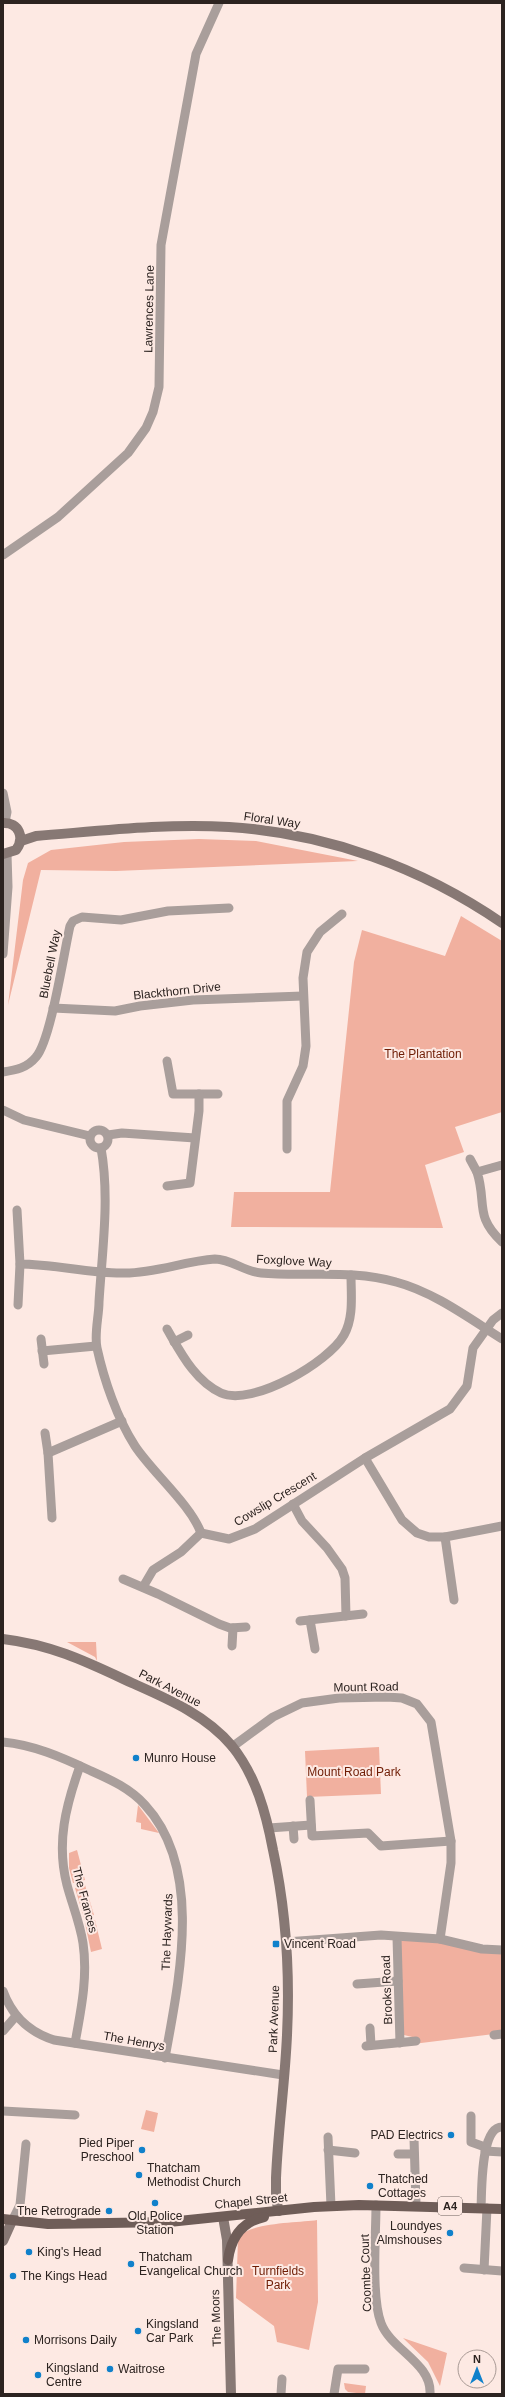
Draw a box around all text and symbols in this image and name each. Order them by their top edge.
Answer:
street label: Lawrences Lane [141,265,157,353]
street label: Floral Way [243,809,301,831]
street label: Bluebell Way [36,929,64,999]
street label: Blackthorn Drive [132,979,222,1003]
park label: The Plantation [384,1047,462,1061]
street label: Foxglove Way [256,1252,332,1270]
street label: Cowslip Crescent [231,1469,319,1529]
street label: Park Avenue [137,1666,204,1710]
street label: Mount Road [333,1679,399,1695]
place label: Munro House [144,1751,216,1765]
marker: Munro House [131,1753,141,1763]
park label: Mount Road Park [307,1765,402,1779]
street label: The Frances [70,1866,100,1934]
street label: The Haywards [159,1893,175,1971]
place label: Vincent Road [284,1937,356,1951]
marker: Vincent Road [271,1939,281,1949]
street label: Brooks Road [379,1955,395,2025]
street label: Park Avenue [266,1985,282,2053]
street label: The Henrys [102,2029,166,2053]
place label: PAD Electrics [371,2128,443,2142]
marker: PAD Electrics [446,2130,456,2140]
place label: Pied Piper Preschool [79,2136,134,2164]
marker: Pied Piper Preschool [137,2145,147,2155]
place label: Thatcham Methodist Church [147,2161,241,2189]
marker: Thatcham Methodist Church [134,2170,144,2180]
place label: Thatched Cottages [378,2172,428,2200]
marker: Thatched Cottages [365,2181,375,2191]
street label: Chapel Street [214,2190,289,2212]
road number: A4 [438,2197,462,2215]
marker: Old Police Station [150,2198,160,2208]
place label: The Retrograde [17,2204,101,2218]
marker: The Retrograde [104,2206,114,2216]
place label: Old Police Station [128,2209,183,2237]
place label: Loundyes Almshouses [377,2219,442,2247]
marker: Loundyes Almshouses [445,2228,455,2238]
street label: Coombe Court [358,2233,374,2312]
place label: King's Head [37,2245,101,2259]
marker: King's Head [24,2247,34,2257]
place label: Thatcham Evangelical Church [139,2250,242,2278]
marker: Thatcham Evangelical Church [126,2259,136,2269]
park label: Turnfields Park [252,2264,304,2292]
place label: The Kings Head [21,2269,107,2283]
marker: The Kings Head [8,2271,18,2281]
street label: The Moors [208,2289,224,2347]
place label: Kingsland Car Park [146,2317,199,2345]
marker: Kingsland Car Park [133,2326,143,2336]
place label: Morrisons Daily [34,2333,117,2347]
marker: Morrisons Daily [21,2335,31,2345]
north arrow [457,2349,497,2389]
text: N [473,2353,481,2365]
place label: Kingsland Centre [46,2361,99,2389]
place label: Waitrose [118,2362,165,2376]
marker: Waitrose [105,2364,115,2374]
marker: Kingsland Centre [33,2370,43,2380]

